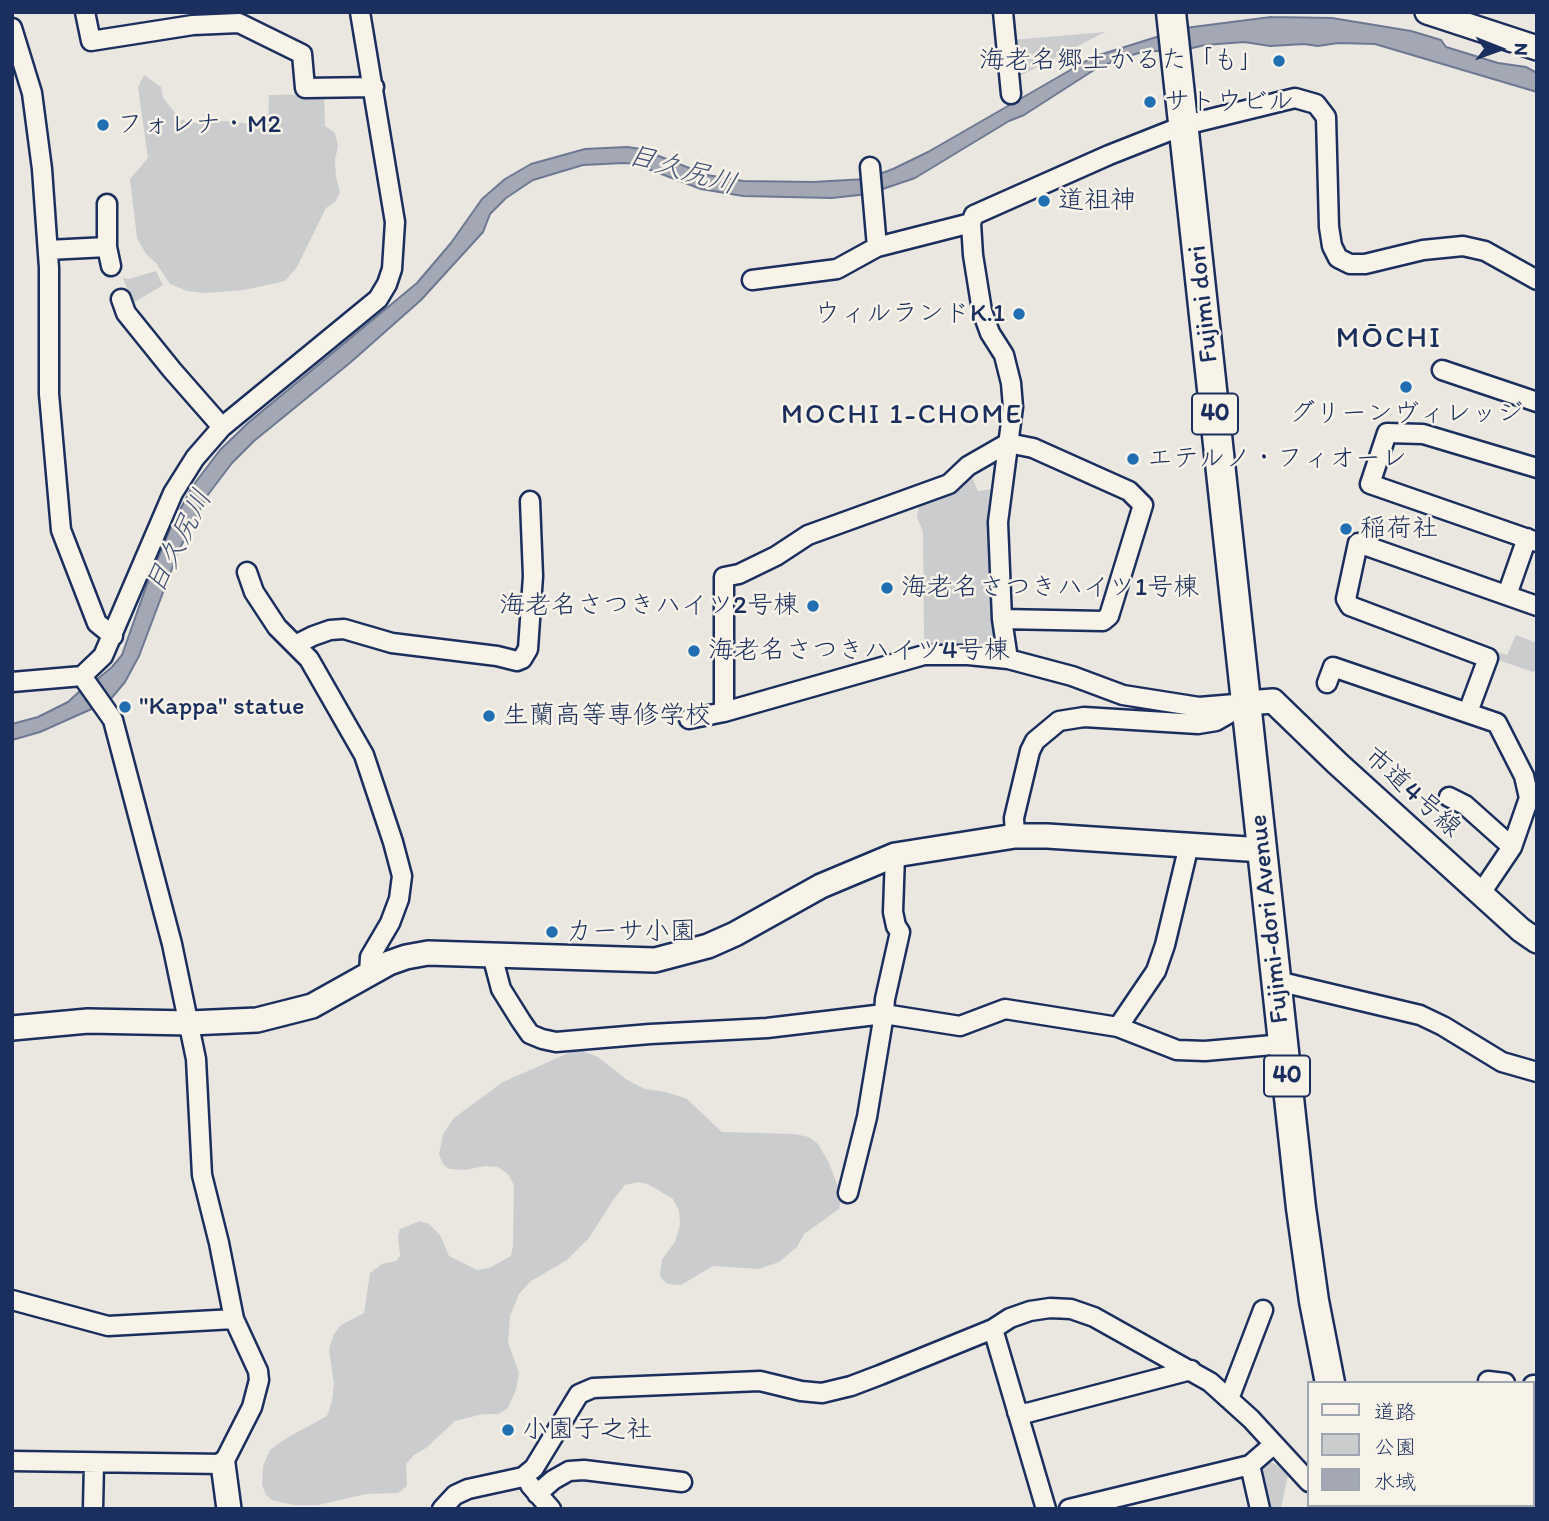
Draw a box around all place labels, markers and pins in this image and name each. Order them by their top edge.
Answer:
place label: 海老名郷土かるた「も」 [979,45,1265,77]
marker: 海老名郷土かるた「も」 [1271,53,1287,69]
place label: サトウビル [1164,86,1294,118]
marker: サトウビル [1142,94,1158,110]
place label: フォレナ・M2 [117,109,281,141]
marker: フォレナ・M2 [95,117,111,133]
place label: 道祖神 [1058,185,1136,217]
marker: 道祖神 [1036,193,1052,209]
place label: ウィルランドK.1 [814,298,1005,330]
marker: ウィルランドK.1 [1011,306,1027,322]
marker: グリーンヴィレッジ [1398,379,1414,395]
place label: グリーンヴィレッジ [1289,398,1523,430]
place label: エテルノ・フィオーレ [1147,443,1407,475]
marker: エテルノ・フィオーレ [1125,451,1141,467]
place label: 稲荷社 [1360,513,1438,545]
marker: 稲荷社 [1338,521,1354,537]
place label: 海老名さつきハイツ1号棟 [901,572,1199,604]
marker: 海老名さつきハイツ1号棟 [879,580,895,596]
place label: 海老名さつきハイツ2号棟 [499,590,799,622]
marker: 海老名さつきハイツ2号棟 [805,598,821,614]
place label: 海老名さつきハイツ4号棟 [708,635,1010,667]
marker: 海老名さつきハイツ4号棟 [686,643,702,659]
place label: "Kappa" statue [139,691,305,723]
marker: "Kappa" statue [117,699,133,715]
place label: 生蘭高等専修学校 [503,700,711,732]
marker: 生蘭高等専修学校 [481,708,497,724]
place label: カーサ小園 [566,916,696,948]
marker: カーサ小園 [544,924,560,940]
place label: 小園子之社 [522,1414,652,1446]
marker: 小園子之社 [500,1422,516,1438]

